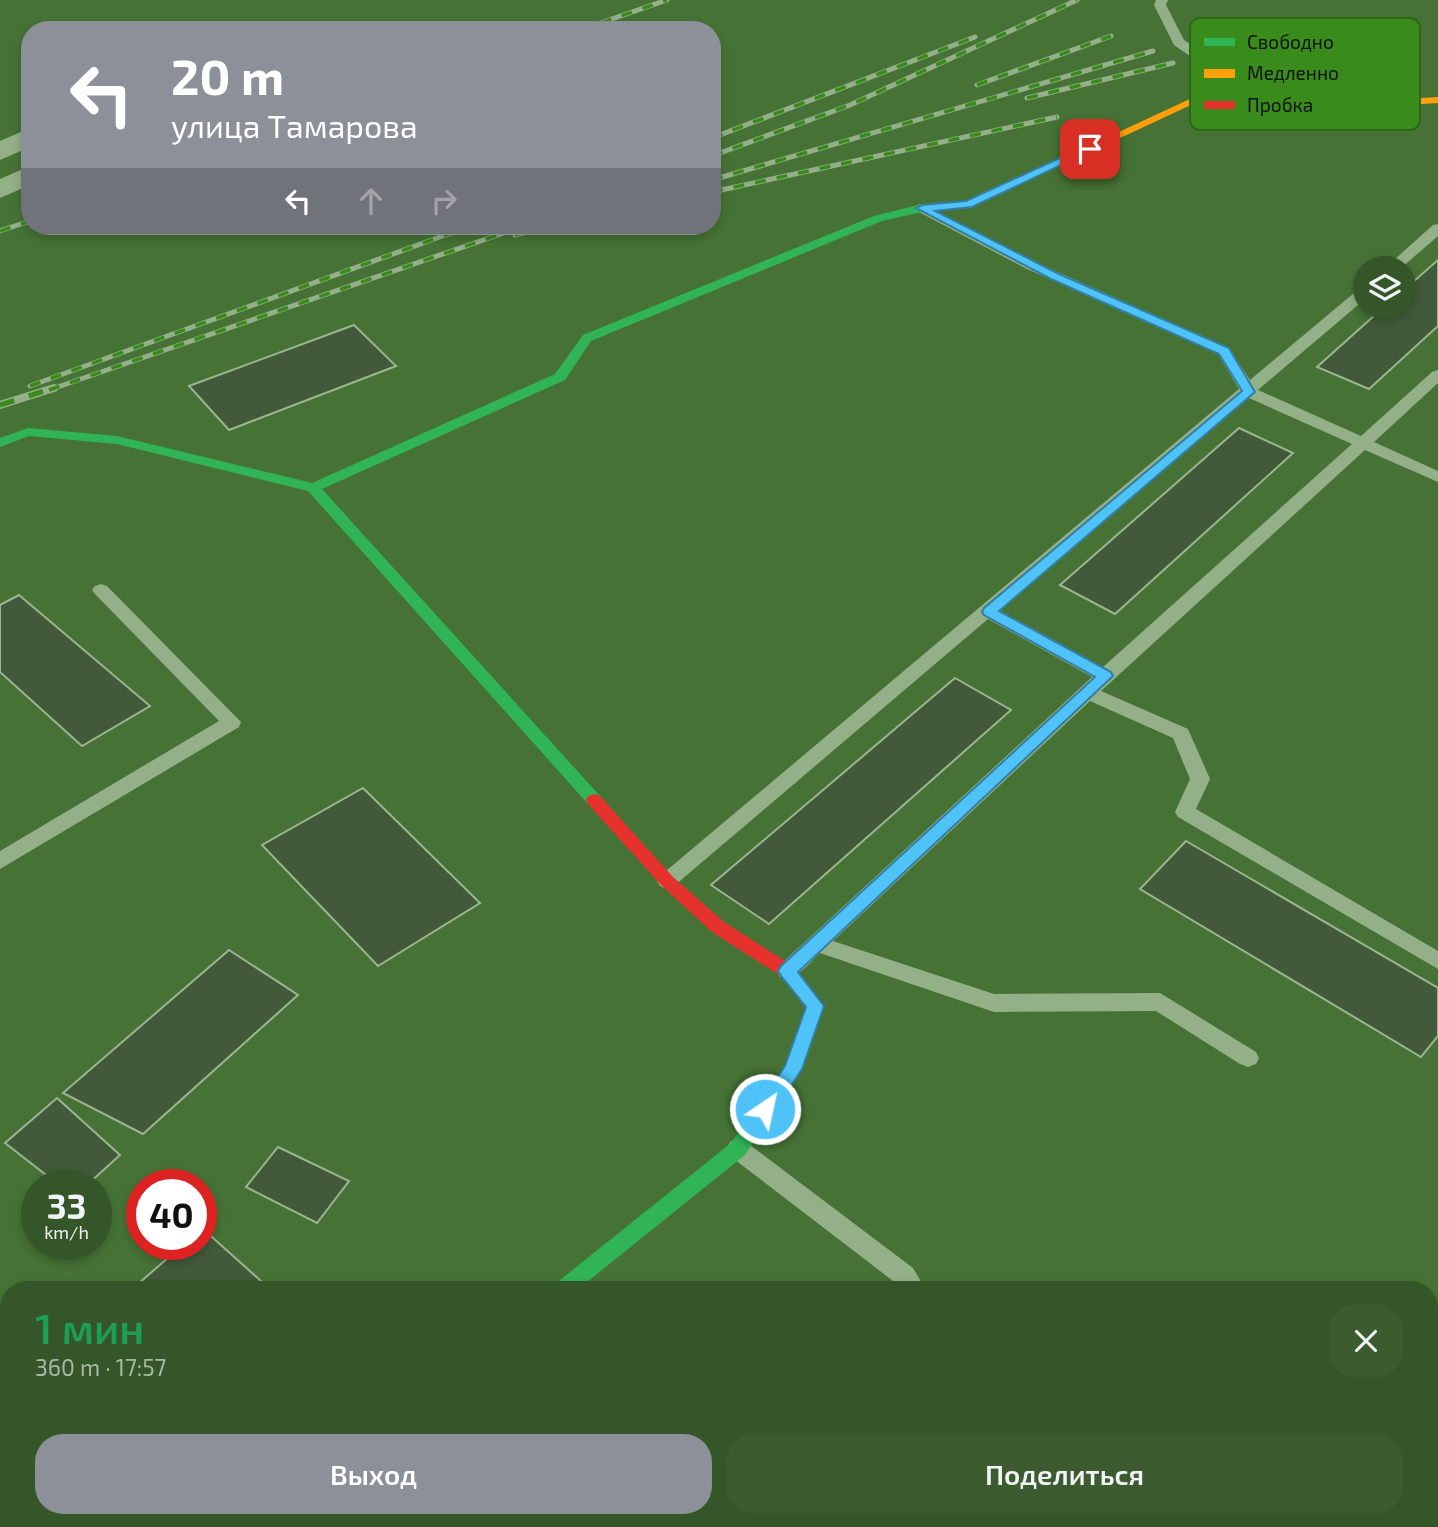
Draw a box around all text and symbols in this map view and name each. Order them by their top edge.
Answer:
legend [1190,18,1420,130]
text: Свободно [1247,30,1334,53]
text: 20 m [171,46,284,105]
icon: left [56,49,147,140]
text: Медленно [1247,61,1339,84]
text: Пробка [1247,93,1313,116]
text: улица Тамарова [171,106,418,144]
pin [1060,119,1120,179]
icon: arrive [1071,130,1109,168]
icon: left [279,182,317,220]
icon: ahead [352,182,390,220]
icon: right [425,182,463,220]
map controls [1353,256,1416,319]
button: layers [1353,256,1416,319]
position arrow [728,1072,802,1146]
speed limit sign: 40 [126,1169,217,1260]
text: 33 [47,1184,86,1226]
text: km/h [44,1221,89,1243]
text: 1 мин [35,1302,144,1352]
button: close [1329,1304,1403,1378]
text: 360 m · 17:57 [35,1353,166,1381]
button: Выход [35,1434,712,1514]
button: Поделиться [726,1434,1403,1514]

